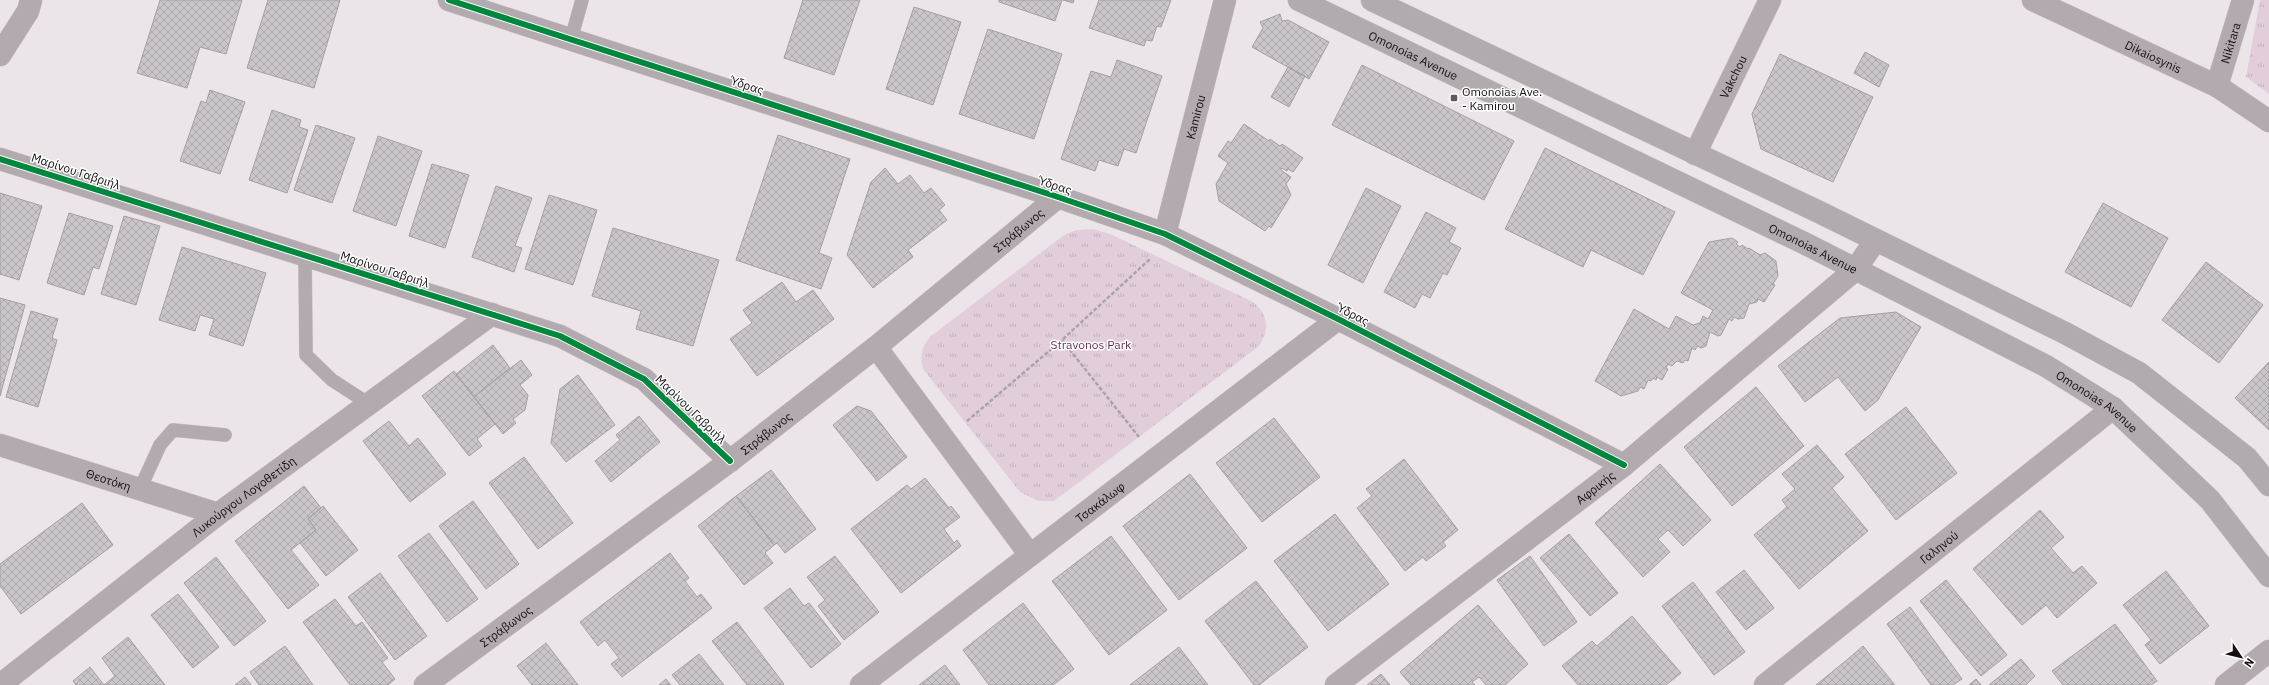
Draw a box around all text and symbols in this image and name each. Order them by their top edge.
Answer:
street label: Nikitara [2217,20,2243,65]
street label: Omonoias Avenue [1366,27,1461,83]
street label: Dikaiosynis [2123,37,2184,76]
street label: Vakchou [1716,53,1749,101]
street label: Ύδρας [727,72,766,97]
place label: Omonoias Ave. - Kamirou [1462,84,1542,113]
street label: Kamirou [1182,93,1208,141]
marker: Omonoias Ave. - Kamirou [1449,93,1459,103]
street label: Μαρίνου Γαβριήλ [30,150,123,193]
street label: Ύδρας [1035,172,1074,197]
street label: Στράβωνος [990,204,1047,255]
street label: Omonoias Avenue [1766,220,1861,277]
street label: Μαρίνου Γαβριήλ [339,248,432,291]
street label: Ύδρας [1333,299,1372,329]
park label: Stravonos Park [1051,337,1132,352]
street label: Omonoias Avenue [2053,367,2142,436]
street label: Μαρίνου Γαβριήλ [652,371,730,447]
street label: Στράβωνος [737,408,795,458]
street label: Λυκούργου Λογοθετίδη [188,453,298,540]
street label: Θεοτόκη [84,465,133,494]
street label: Αφρικής [1572,467,1618,507]
street label: Τσακάλωφ [1072,478,1127,525]
street label: Γαληνού [1916,527,1961,567]
street label: Στράβωνος [477,602,535,650]
north arrow [2221,637,2261,677]
text: N [2241,655,2257,670]

